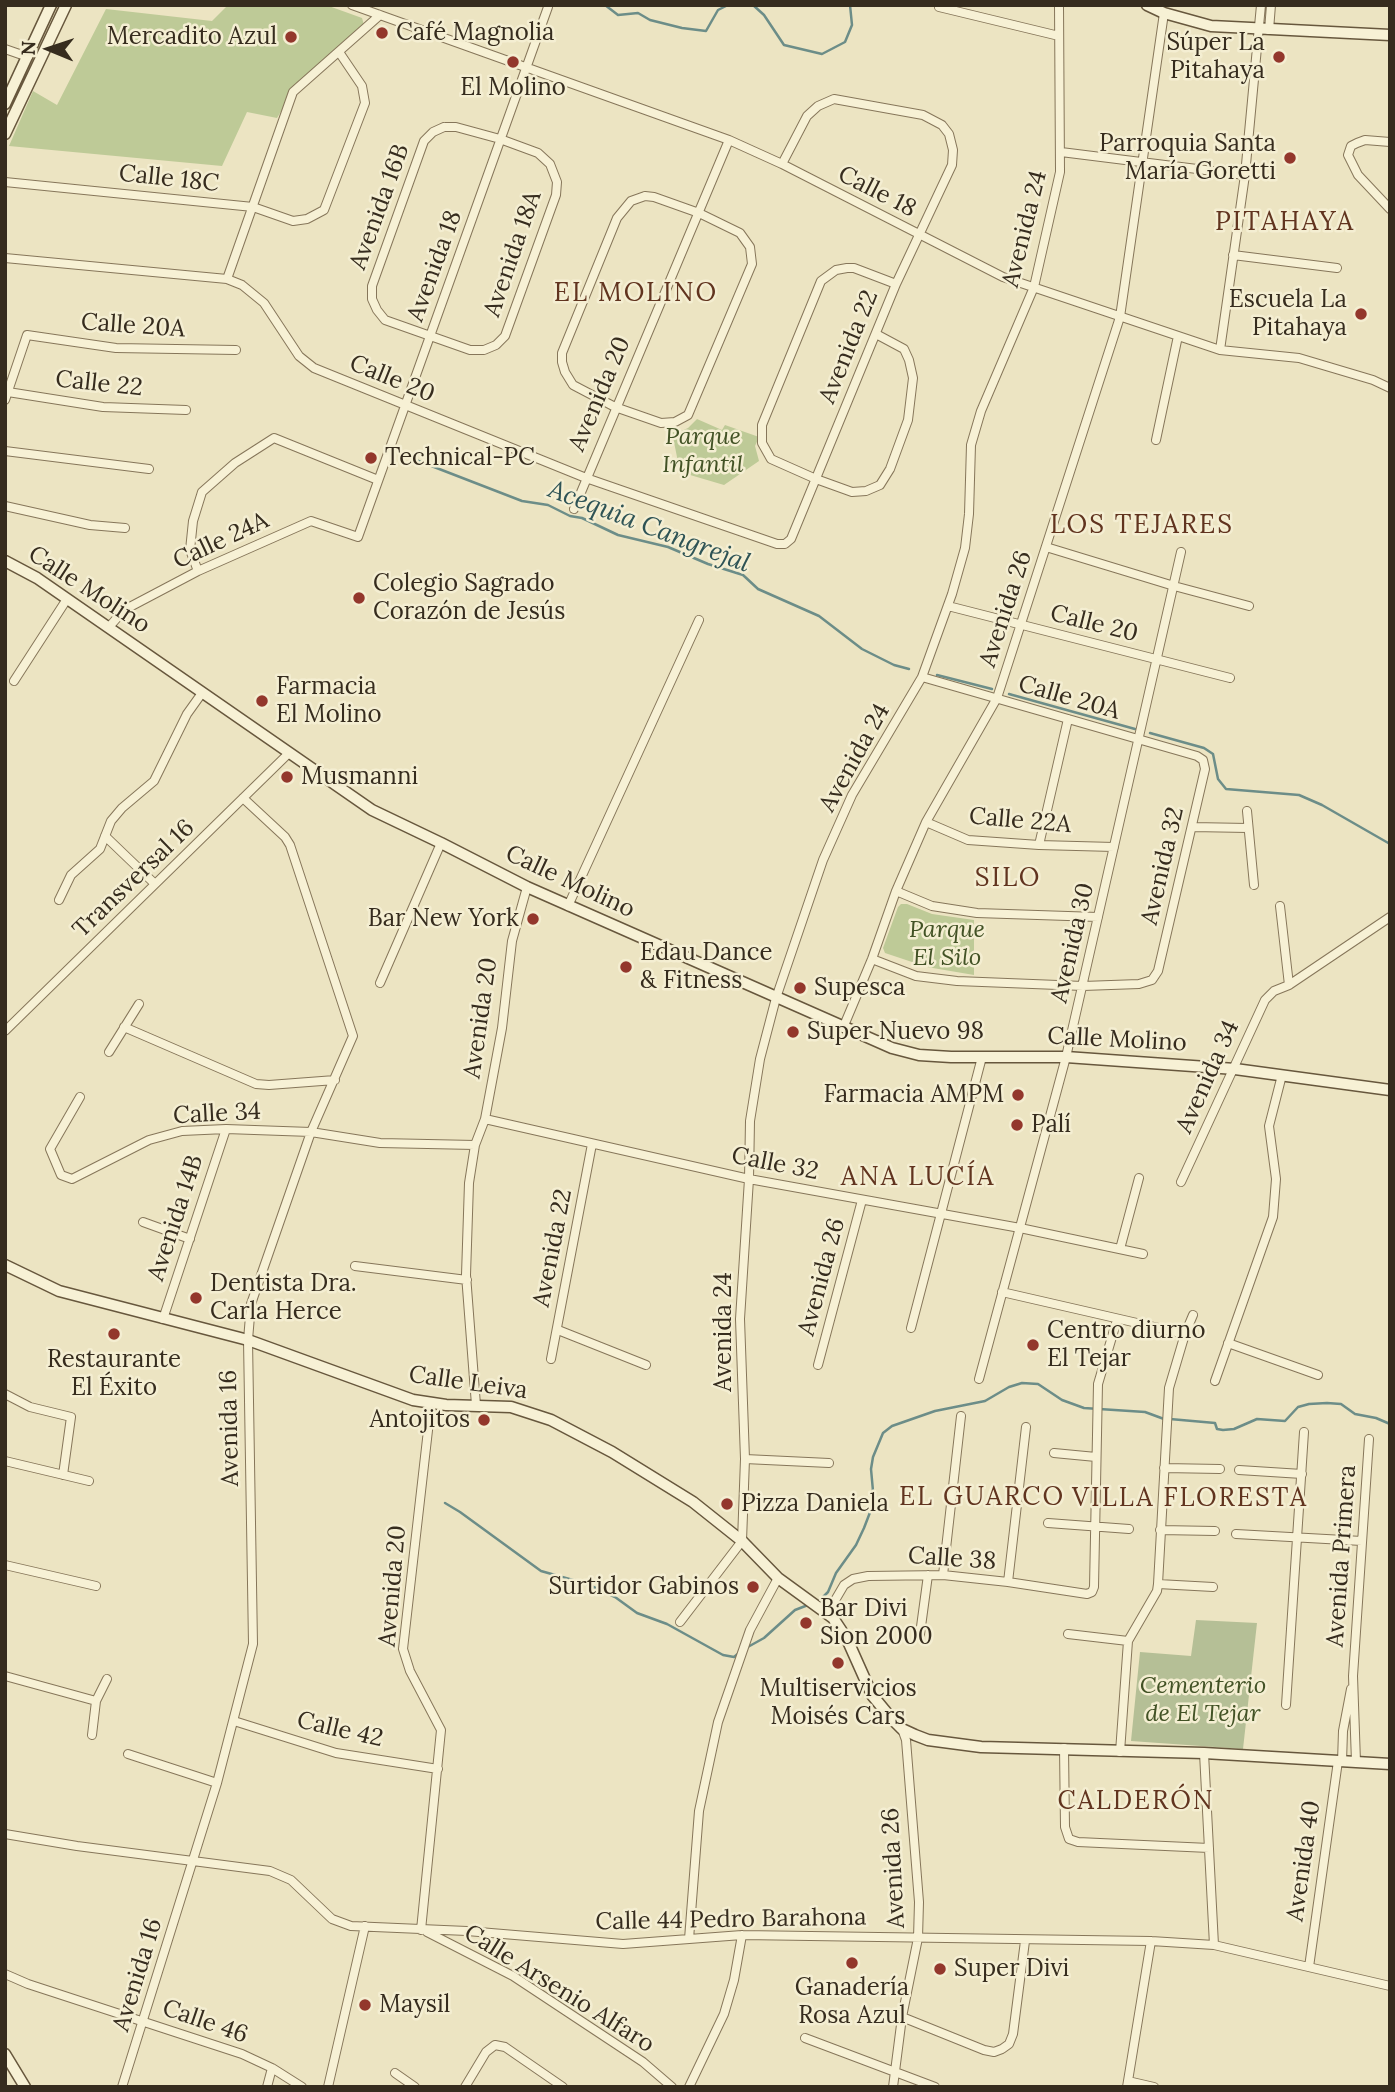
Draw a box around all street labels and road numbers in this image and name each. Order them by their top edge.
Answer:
street label: Avenida 16B [344,140,416,274]
street label: Calle 18C [118,159,220,199]
street label: Calle 18 [833,160,921,224]
street label: Avenida 24 [997,168,1053,290]
street label: Avenida 18A [478,187,548,321]
street label: Avenida 18 [402,207,468,325]
street label: Avenida 22 [813,286,885,408]
street label: Calle 20A [80,308,186,344]
street label: Avenida 20 [563,332,637,456]
street label: Calle 20 [345,349,439,409]
street label: Calle 22 [54,365,144,403]
street label: Calle 24A [169,506,273,576]
street label: Calle Molino [23,540,155,640]
street label: Avenida 26 [974,547,1038,671]
street label: Calle 20 [1047,599,1141,649]
street label: Calle 20A [1015,670,1123,726]
street label: Avenida 24 [813,699,897,817]
street label: Calle 22A [968,802,1072,840]
street label: Avenida 32 [1135,804,1191,928]
street label: Transversal 16 [67,814,201,944]
street label: Calle Molino [501,840,639,924]
street label: Avenida 30 [1045,880,1101,1006]
street label: Avenida 20 [458,956,504,1080]
street label: Avenida 34 [1170,1016,1246,1138]
street label: Calle Molino [1047,1022,1187,1058]
street label: Calle 34 [172,1097,262,1131]
street label: Calle 32 [729,1141,821,1187]
street label: Avenida 14B [142,1151,210,1285]
street label: Avenida 22 [527,1187,579,1309]
street label: Avenida 26 [792,1215,852,1339]
street label: Avenida 24 [710,1272,738,1392]
street label: Calle Leiva [407,1360,529,1406]
street label: Avenida 16 [215,1369,245,1487]
street label: Avenida Primera [1321,1464,1363,1648]
street label: Avenida 20 [373,1524,413,1648]
street label: Calle 38 [907,1542,997,1576]
street label: Calle 42 [294,1706,386,1754]
street label: Avenida 40 [1281,1799,1327,1923]
street label: Avenida 26 [876,1807,912,1929]
street label: Calle 44 Pedro Barahona [595,1903,867,1937]
street label: Avenida 16 [107,1915,169,2035]
street label: Calle Arsenio Alfaro [458,1919,660,2059]
street label: Calle 46 [159,1994,251,2050]

